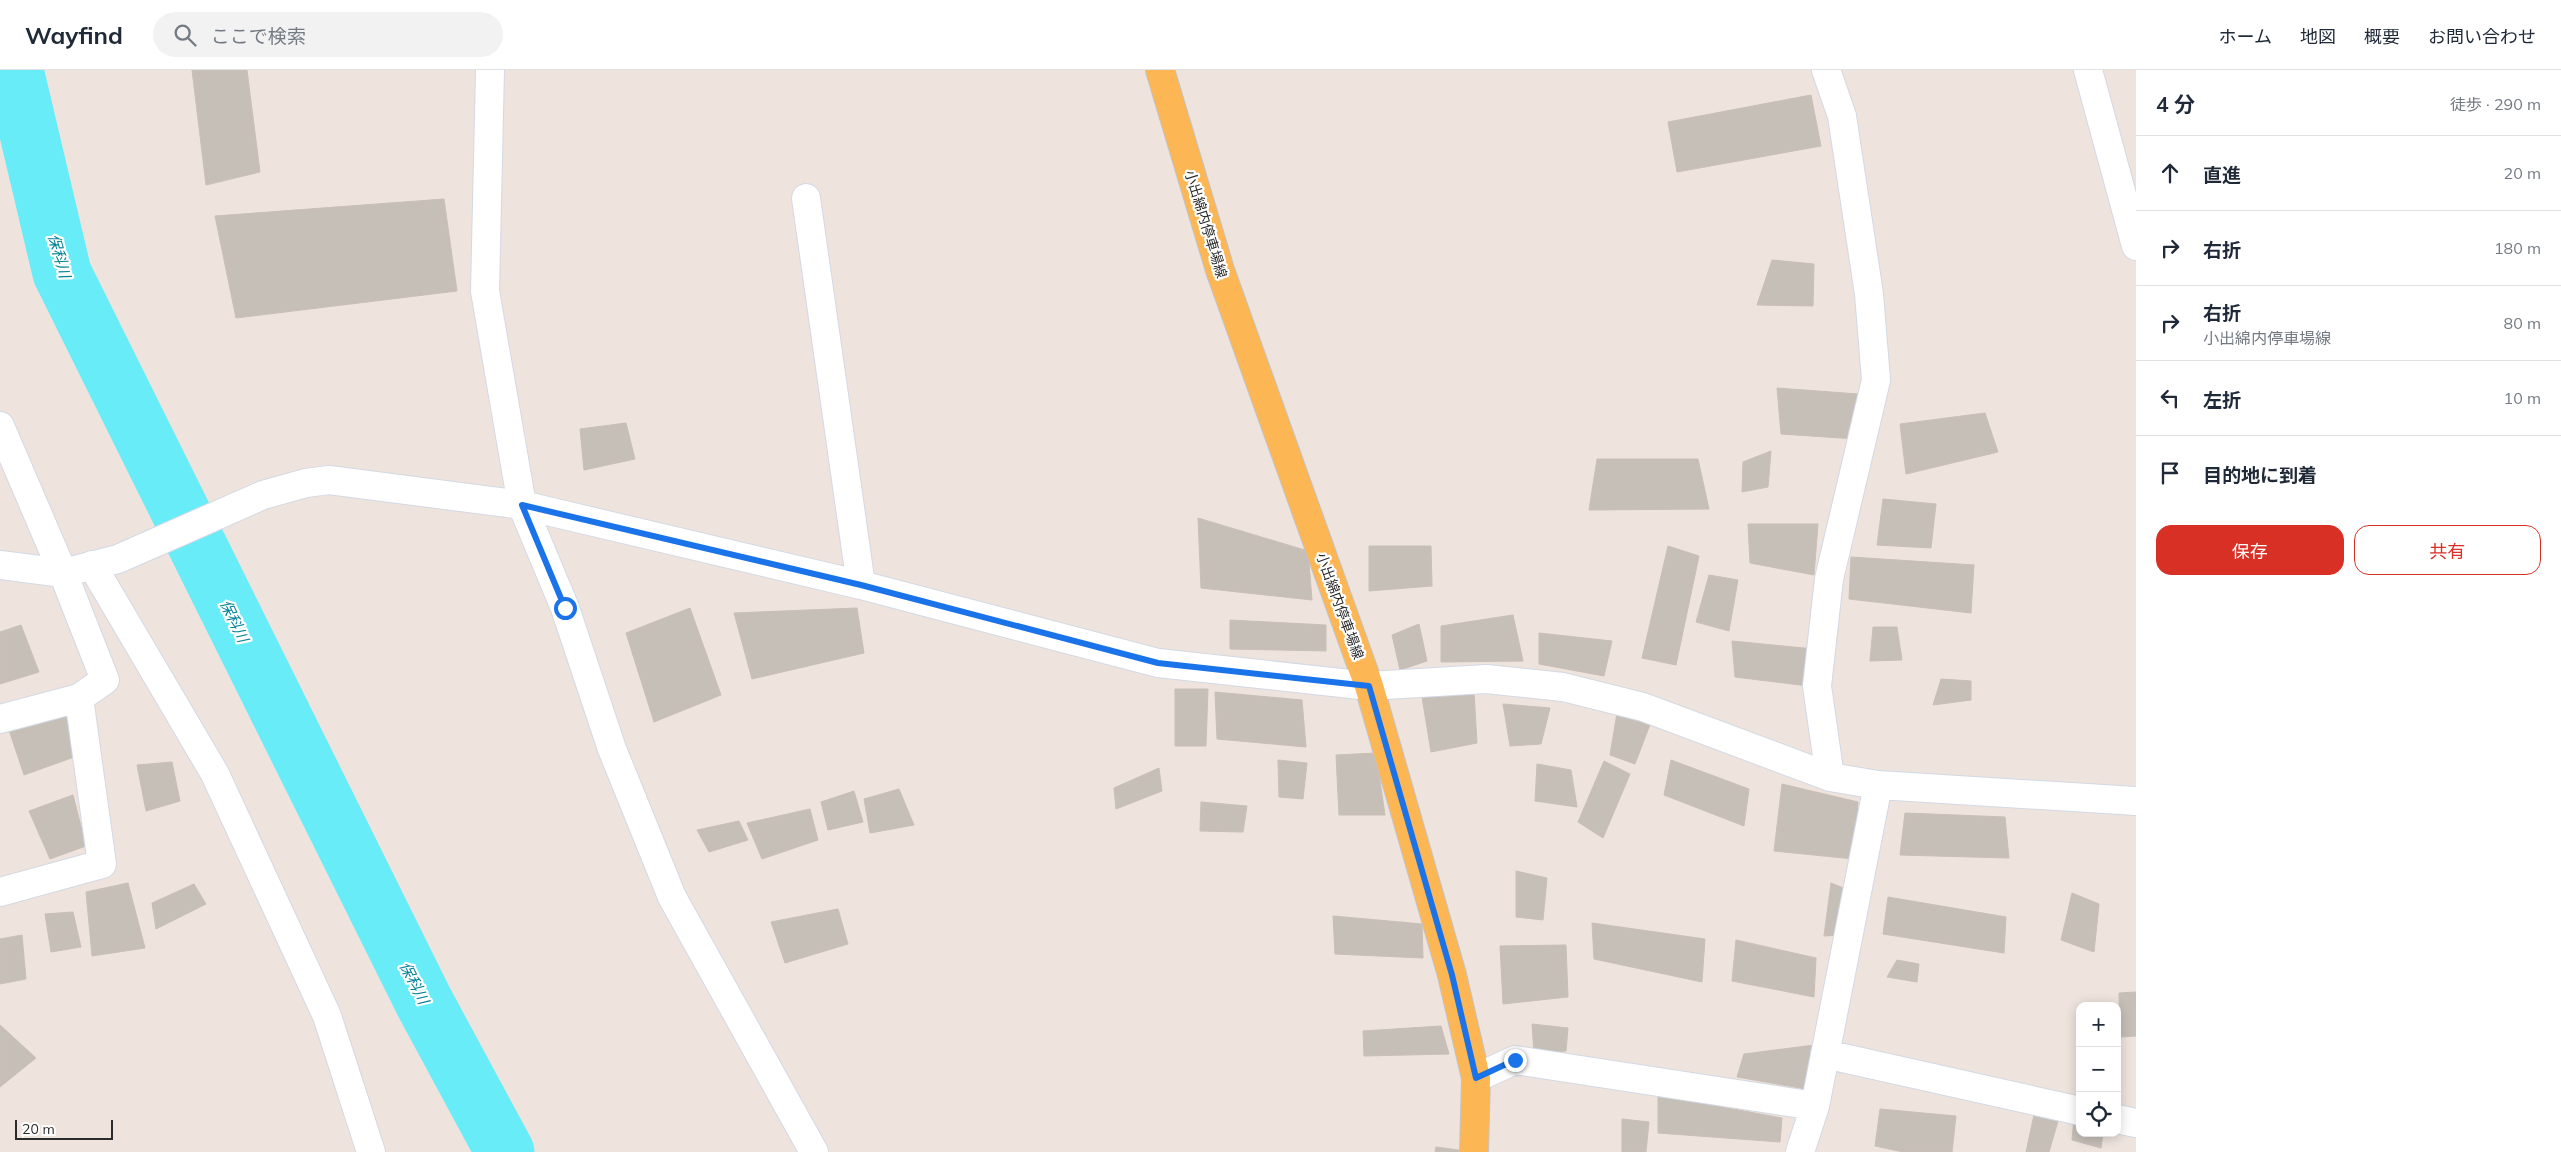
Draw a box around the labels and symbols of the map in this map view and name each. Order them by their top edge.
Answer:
street label: 小出綿内停車場線 [1181,168,1231,280]
water label: 保科川 [44,232,75,282]
street label: 小出綿内停車場線 [1312,550,1368,662]
water label: 保科川 [216,596,254,647]
route start [554,597,577,620]
water label: 保科川 [396,958,434,1009]
route end [1504,1049,1527,1072]
scale bar [15,1117,112,1140]

